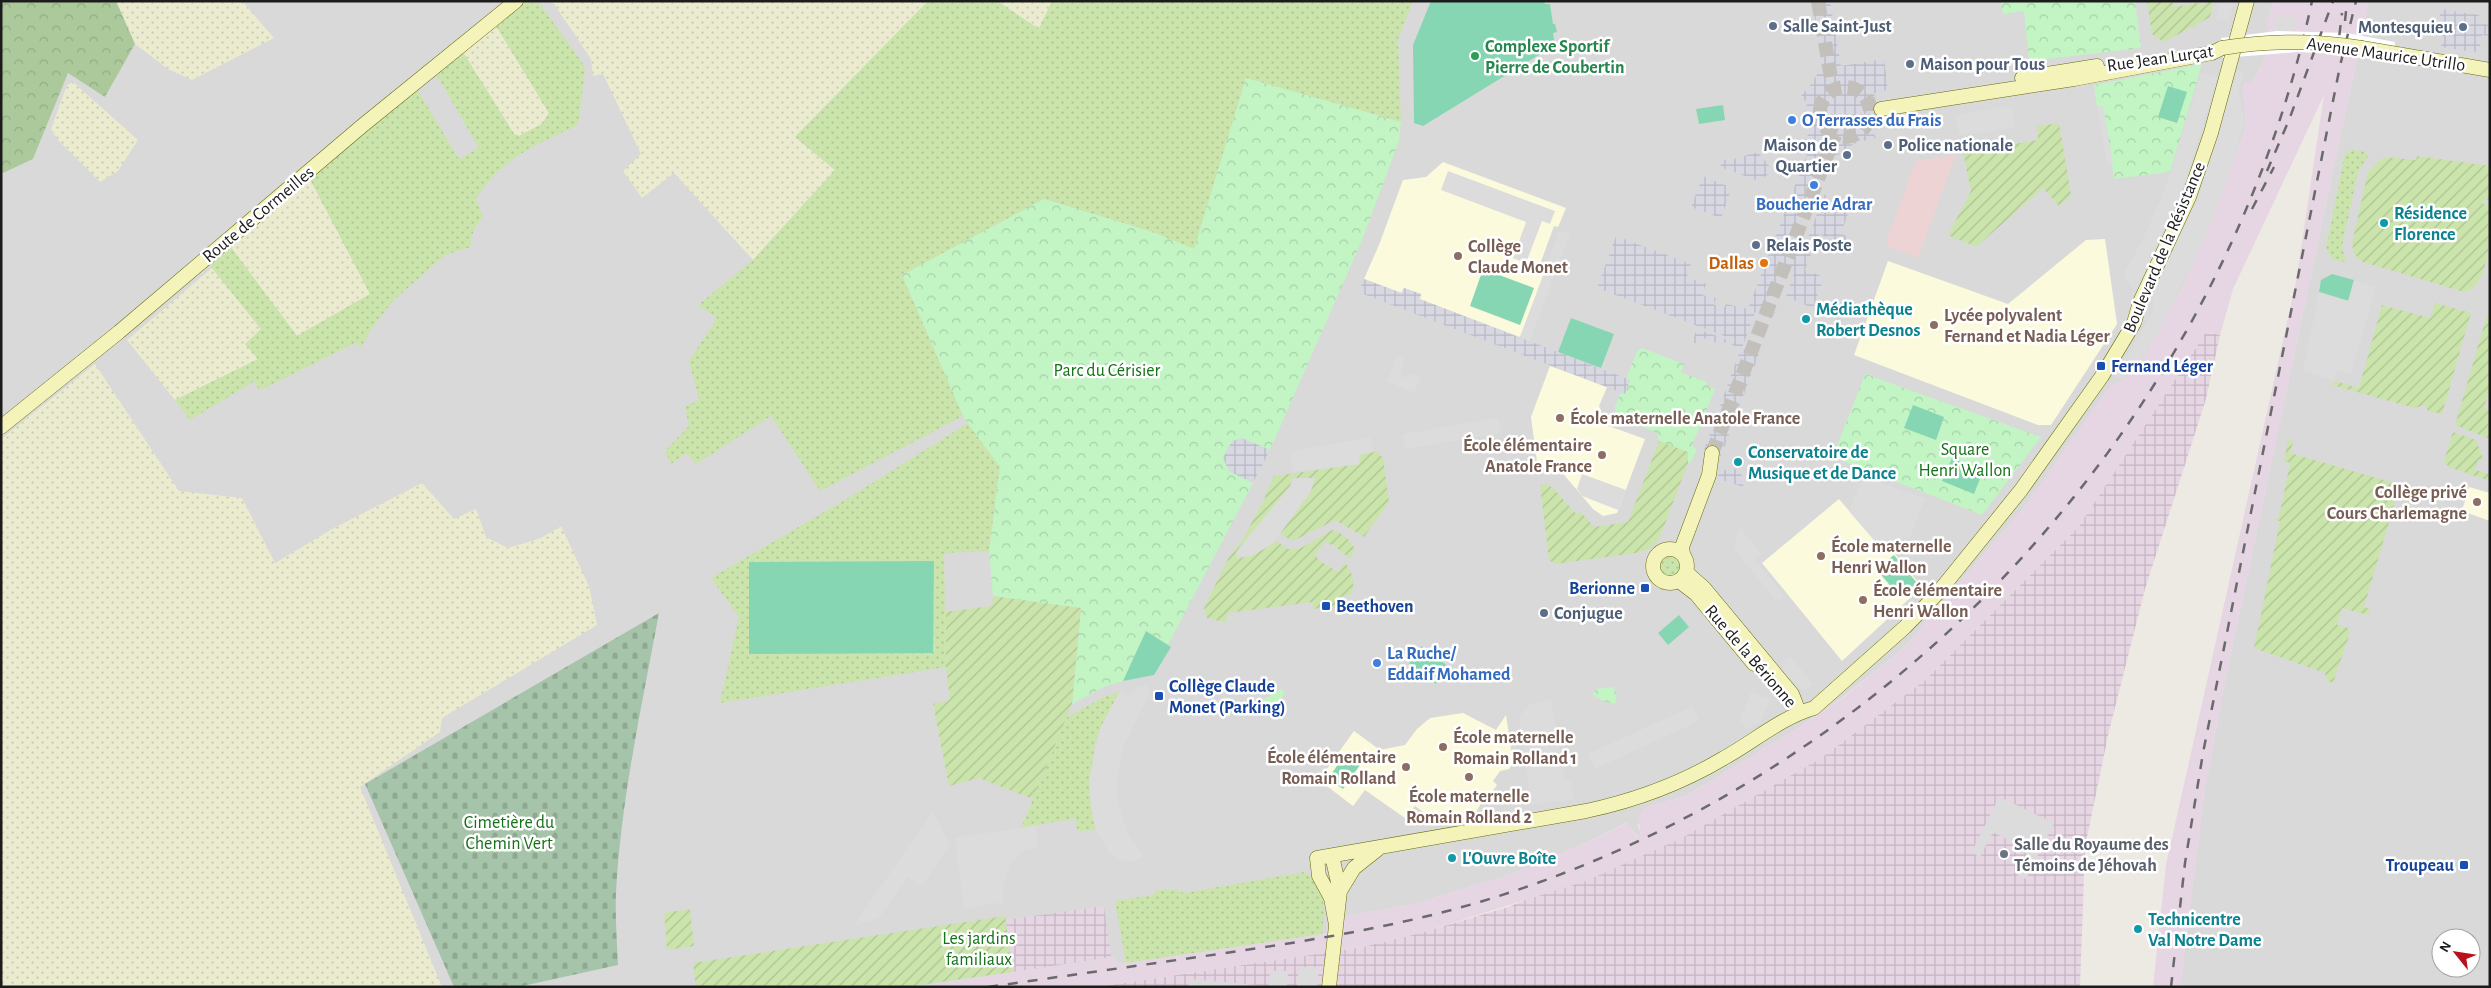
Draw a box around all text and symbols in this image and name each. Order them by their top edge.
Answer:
place label: Salle Saint-Just [1783,18,1892,36]
place label: Montesquieu [2358,19,2454,37]
marker: Salle Saint-Just [1767,20,1779,32]
marker: Montesquieu [2457,21,2469,33]
street label: Avenue Maurice Utrillo [2305,35,2467,75]
place label: Complexe Sportif Pierre de Coubertin [1485,38,1624,77]
street label: Rue Jean Lurçat [2106,43,2215,75]
marker: Complexe Sportif Pierre de Coubertin [1469,50,1481,62]
place label: Maison pour Tous [1920,56,2045,74]
marker: Maison pour Tous [1904,58,1916,70]
place label: O Terrasses du Frais [1802,112,1941,130]
marker: O Terrasses du Frais [1786,114,1798,126]
place label: Maison de Quartier [1764,137,1838,176]
place label: Police nationale [1898,137,2013,155]
marker: Police nationale [1882,139,1894,151]
marker: Maison de Quartier [1841,149,1853,161]
street label: Boulevard de la Résistance [2121,159,2209,336]
street label: Route de Cormeilles [200,163,318,266]
marker: Boucherie Adrar [1808,179,1820,191]
place label: Boucherie Adrar [1756,196,1873,214]
place label: Résidence Florence [2394,205,2467,244]
marker: Résidence Florence [2378,217,2390,229]
place label: Relais Poste [1766,237,1852,255]
place label: Collège Claude Monet [1468,238,1568,277]
marker: Relais Poste [1750,239,1762,251]
marker: Collège Claude Monet [1452,250,1464,262]
place label: Dallas [1709,255,1754,273]
marker: Dallas [1758,257,1770,269]
place label: Médiathèque Robert Desnos [1816,301,1921,340]
place label: Lycée polyvalent Fernand et Nadia Léger [1944,307,2110,346]
marker: Médiathèque Robert Desnos [1800,313,1812,325]
marker: Lycée polyvalent Fernand et Nadia Léger [1928,319,1940,331]
place label: Fernand Léger [2111,358,2214,376]
marker: Fernand Léger [2095,360,2107,372]
park label: Parc du Cérisier [1054,362,1161,380]
place label: École maternelle Anatole France [1570,407,1800,428]
marker: École maternelle Anatole France [1554,412,1566,424]
place label: École élémentaire Anatole France [1463,434,1592,476]
park label: Square Henri Wallon [1919,441,2011,480]
place label: Conservatoire de Musique et de Dance [1748,444,1896,483]
marker: École élémentaire Anatole France [1596,449,1608,461]
marker: Conservatoire de Musique et de Dance [1732,456,1744,468]
place label: Collège privé Cours Charlemagne [2327,484,2467,523]
marker: Collège privé Cours Charlemagne [2471,496,2483,508]
place label: École maternelle Henri Wallon [1831,535,1951,577]
marker: École maternelle Henri Wallon [1815,550,1827,562]
place label: École élémentaire Henri Wallon [1873,579,2002,621]
place label: Berionne [1569,580,1635,598]
marker: Berionne [1639,582,1651,594]
marker: École élémentaire Henri Wallon [1857,594,1869,606]
place label: Beethoven [1336,598,1413,616]
marker: Beethoven [1320,600,1332,612]
street label: Rue de la Bérionne [1701,602,1800,712]
place label: Conjugue [1554,605,1623,623]
marker: Conjugue [1538,607,1550,619]
place label: La Ruche/ Eddaif Mohamed [1387,645,1511,684]
marker: La Ruche/ Eddaif Mohamed [1371,657,1383,669]
place label: Collège Claude Monet (Parking) [1169,678,1286,717]
marker: Collège Claude Monet (Parking) [1153,690,1165,702]
place label: École maternelle Romain Rolland 1 [1453,726,1577,768]
marker: École maternelle Romain Rolland 1 [1437,741,1449,753]
place label: École élémentaire Romain Rolland [1267,746,1397,788]
marker: École élémentaire Romain Rolland [1400,761,1412,773]
marker: École maternelle Romain Rolland 2 [1463,771,1475,783]
place label: École maternelle Romain Rolland 2 [1406,785,1533,827]
park label: Cimetière du Chemin Vert [464,814,554,853]
place label: Salle du Royaume des Témoins de Jéhovah [2014,836,2169,875]
marker: Salle du Royaume des Témoins de Jéhovah [1998,848,2010,860]
place label: L'Ouvre Boîte [1462,850,1556,868]
marker: L'Ouvre Boîte [1446,852,1458,864]
place label: Troupeau [2386,857,2455,875]
marker: Troupeau [2458,859,2470,871]
place label: Technicentre Val Notre Dame [2148,911,2262,950]
marker: Technicentre Val Notre Dame [2132,923,2144,935]
north arrow [2431,928,2481,978]
park label: Les jardins familiaux [942,930,1016,969]
text: N [2437,939,2454,955]

